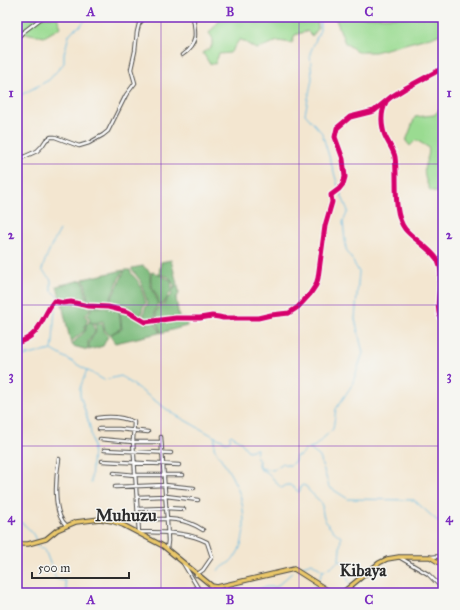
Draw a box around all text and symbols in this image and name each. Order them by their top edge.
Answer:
text: A [86,4,96,20]
text: B [226,4,235,20]
text: C [365,4,374,20]
text: 1 [8,85,14,101]
text: 1 [446,85,452,101]
text: 2 [8,227,15,243]
text: 2 [446,227,453,243]
text: 3 [8,368,14,384]
text: 3 [446,368,452,384]
district label: Muhuzu [95,505,158,526]
text: 4 [7,510,15,526]
text: 4 [445,510,453,526]
scale bar [32,554,129,580]
district label: Kibaya [340,560,387,581]
text: 500 m [38,561,70,575]
text: A [86,592,96,608]
text: B [226,592,235,608]
text: C [365,592,374,608]

